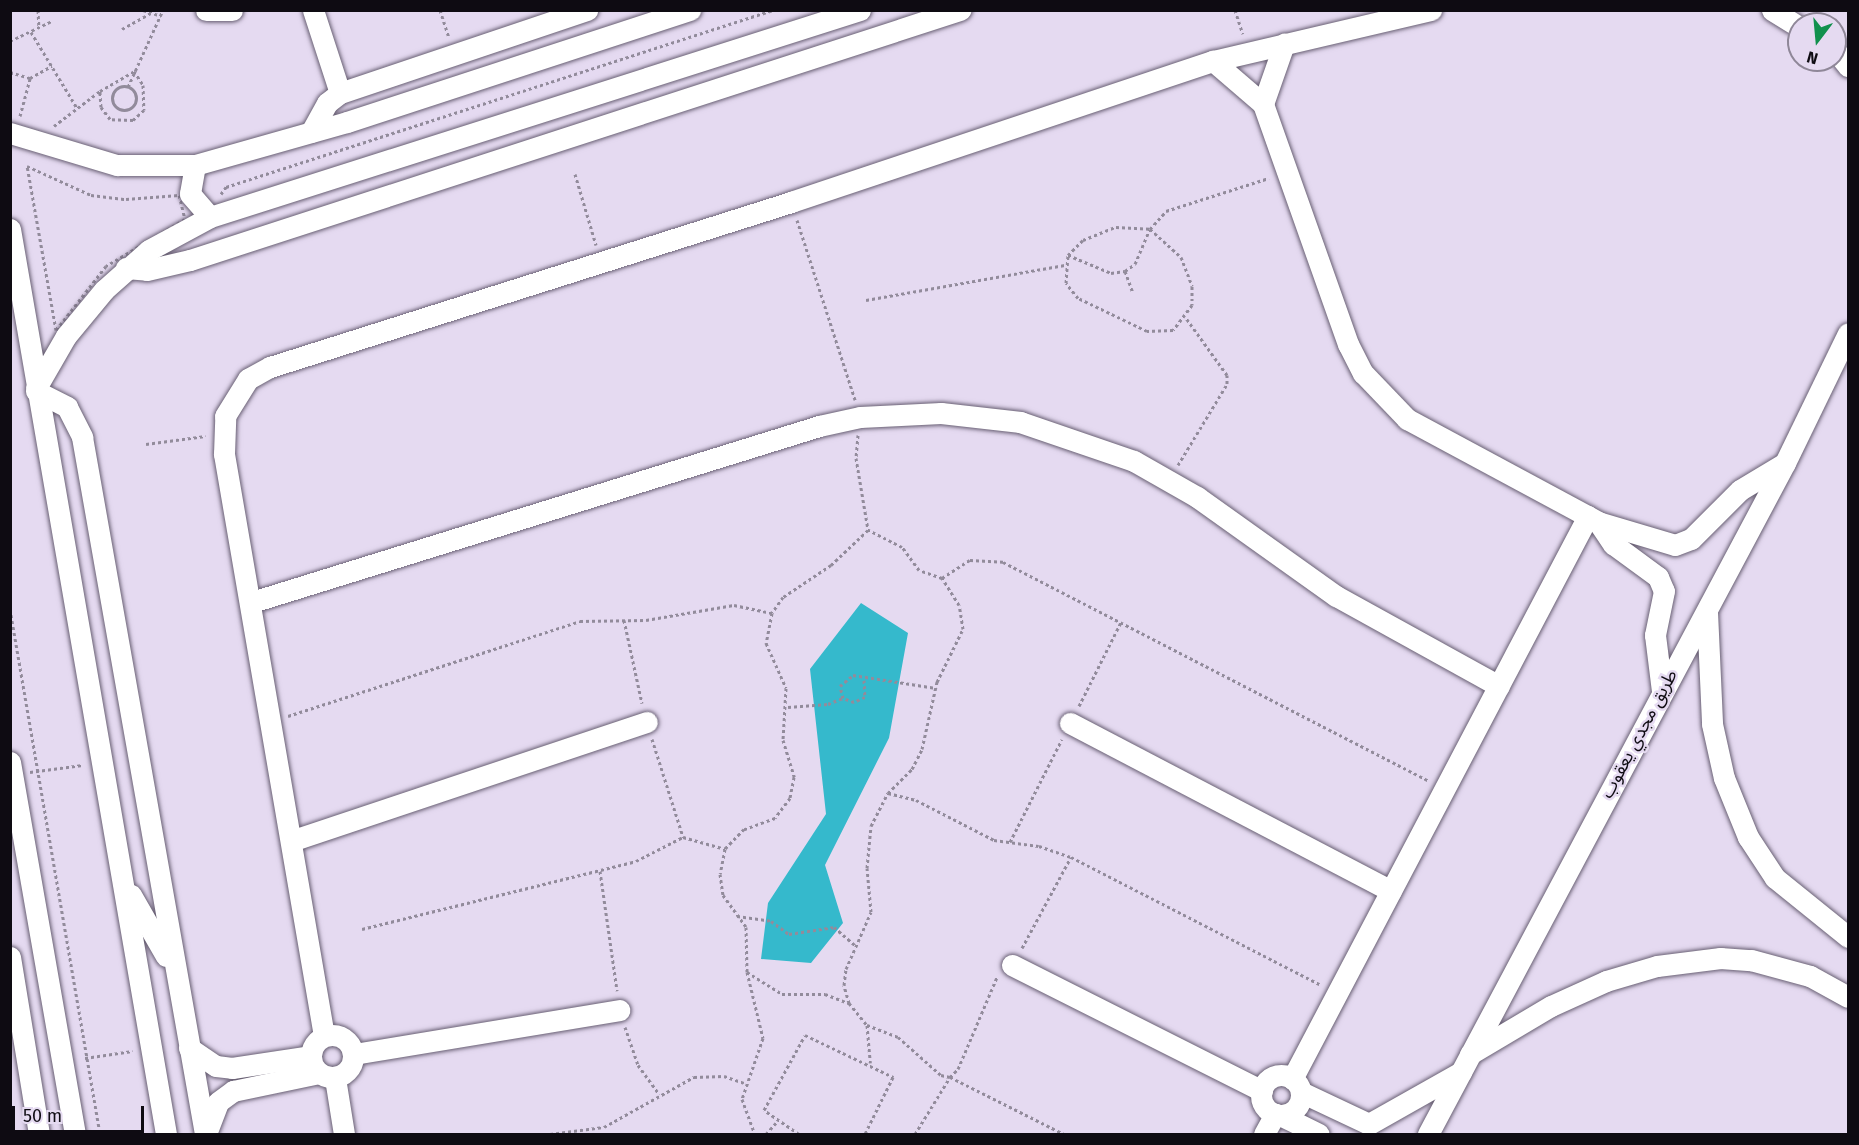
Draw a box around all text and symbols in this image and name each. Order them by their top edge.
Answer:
north arrow [1787,12,1847,72]
text: N [1805,47,1820,68]
street label: طريق مجدي يعقوب [1596,666,1682,802]
scale bar [15,1094,147,1132]
text: 50 m [23,1105,62,1127]

